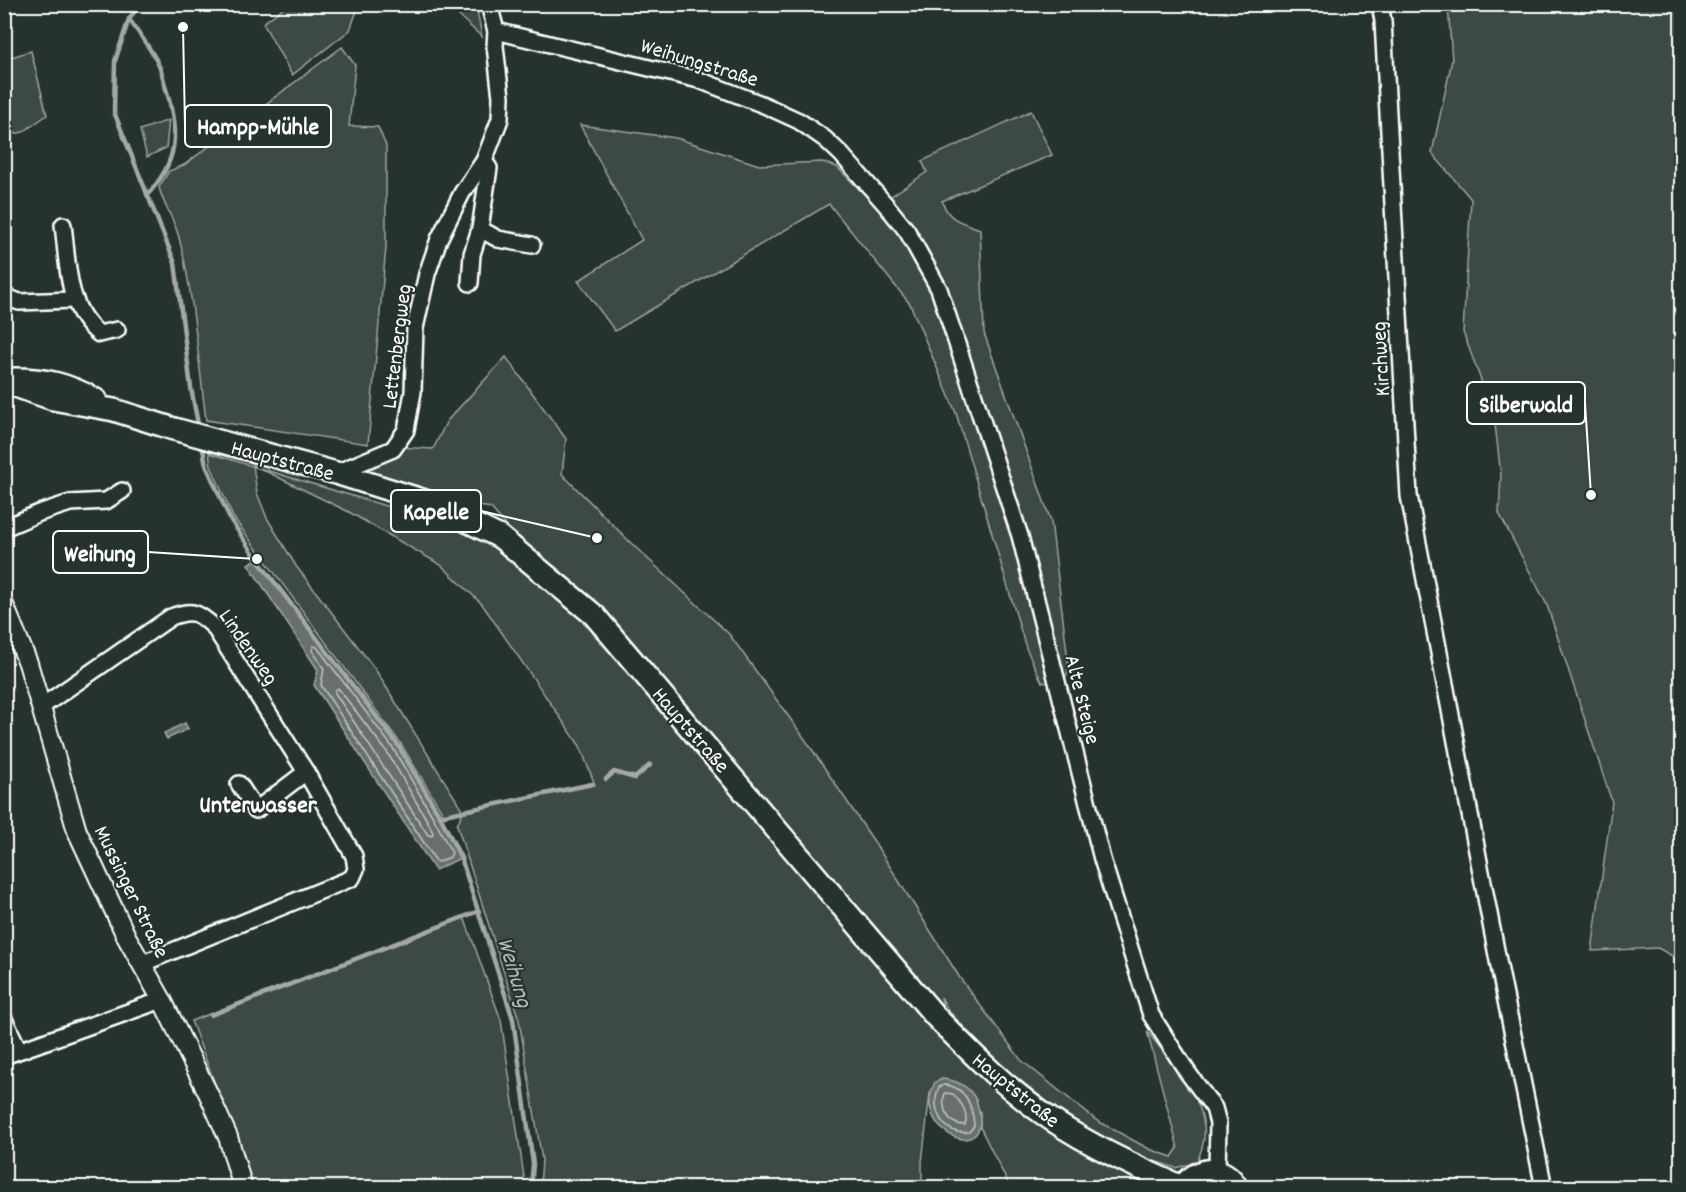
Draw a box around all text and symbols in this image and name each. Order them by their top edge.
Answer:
street label: Weihungstraße [636,32,762,97]
callout: Hampp-Mühle [185,105,331,147]
text: Hampp-Mühle [197,112,319,146]
street label: Lettenbergweg [375,282,421,410]
street label: Kirchweg [1365,321,1400,397]
callout: Silberwald [1467,382,1585,424]
text: Silberwald [1479,390,1573,424]
street label: Hauptstraße [227,434,337,491]
callout: Kapelle [391,490,481,532]
text: Kapelle [403,497,469,531]
callout: Weihung [53,531,148,573]
text: Weihung [64,539,136,573]
street label: Lindenweg [210,604,285,692]
street label: Alte Steige [1055,652,1107,748]
street label: Hauptstraße [643,681,736,781]
district label: Unterwasser [199,790,318,824]
street label: Mussinger Straße [84,821,175,964]
water label: Weihung [486,934,540,1014]
street label: Hauptstraße [964,1047,1065,1137]

